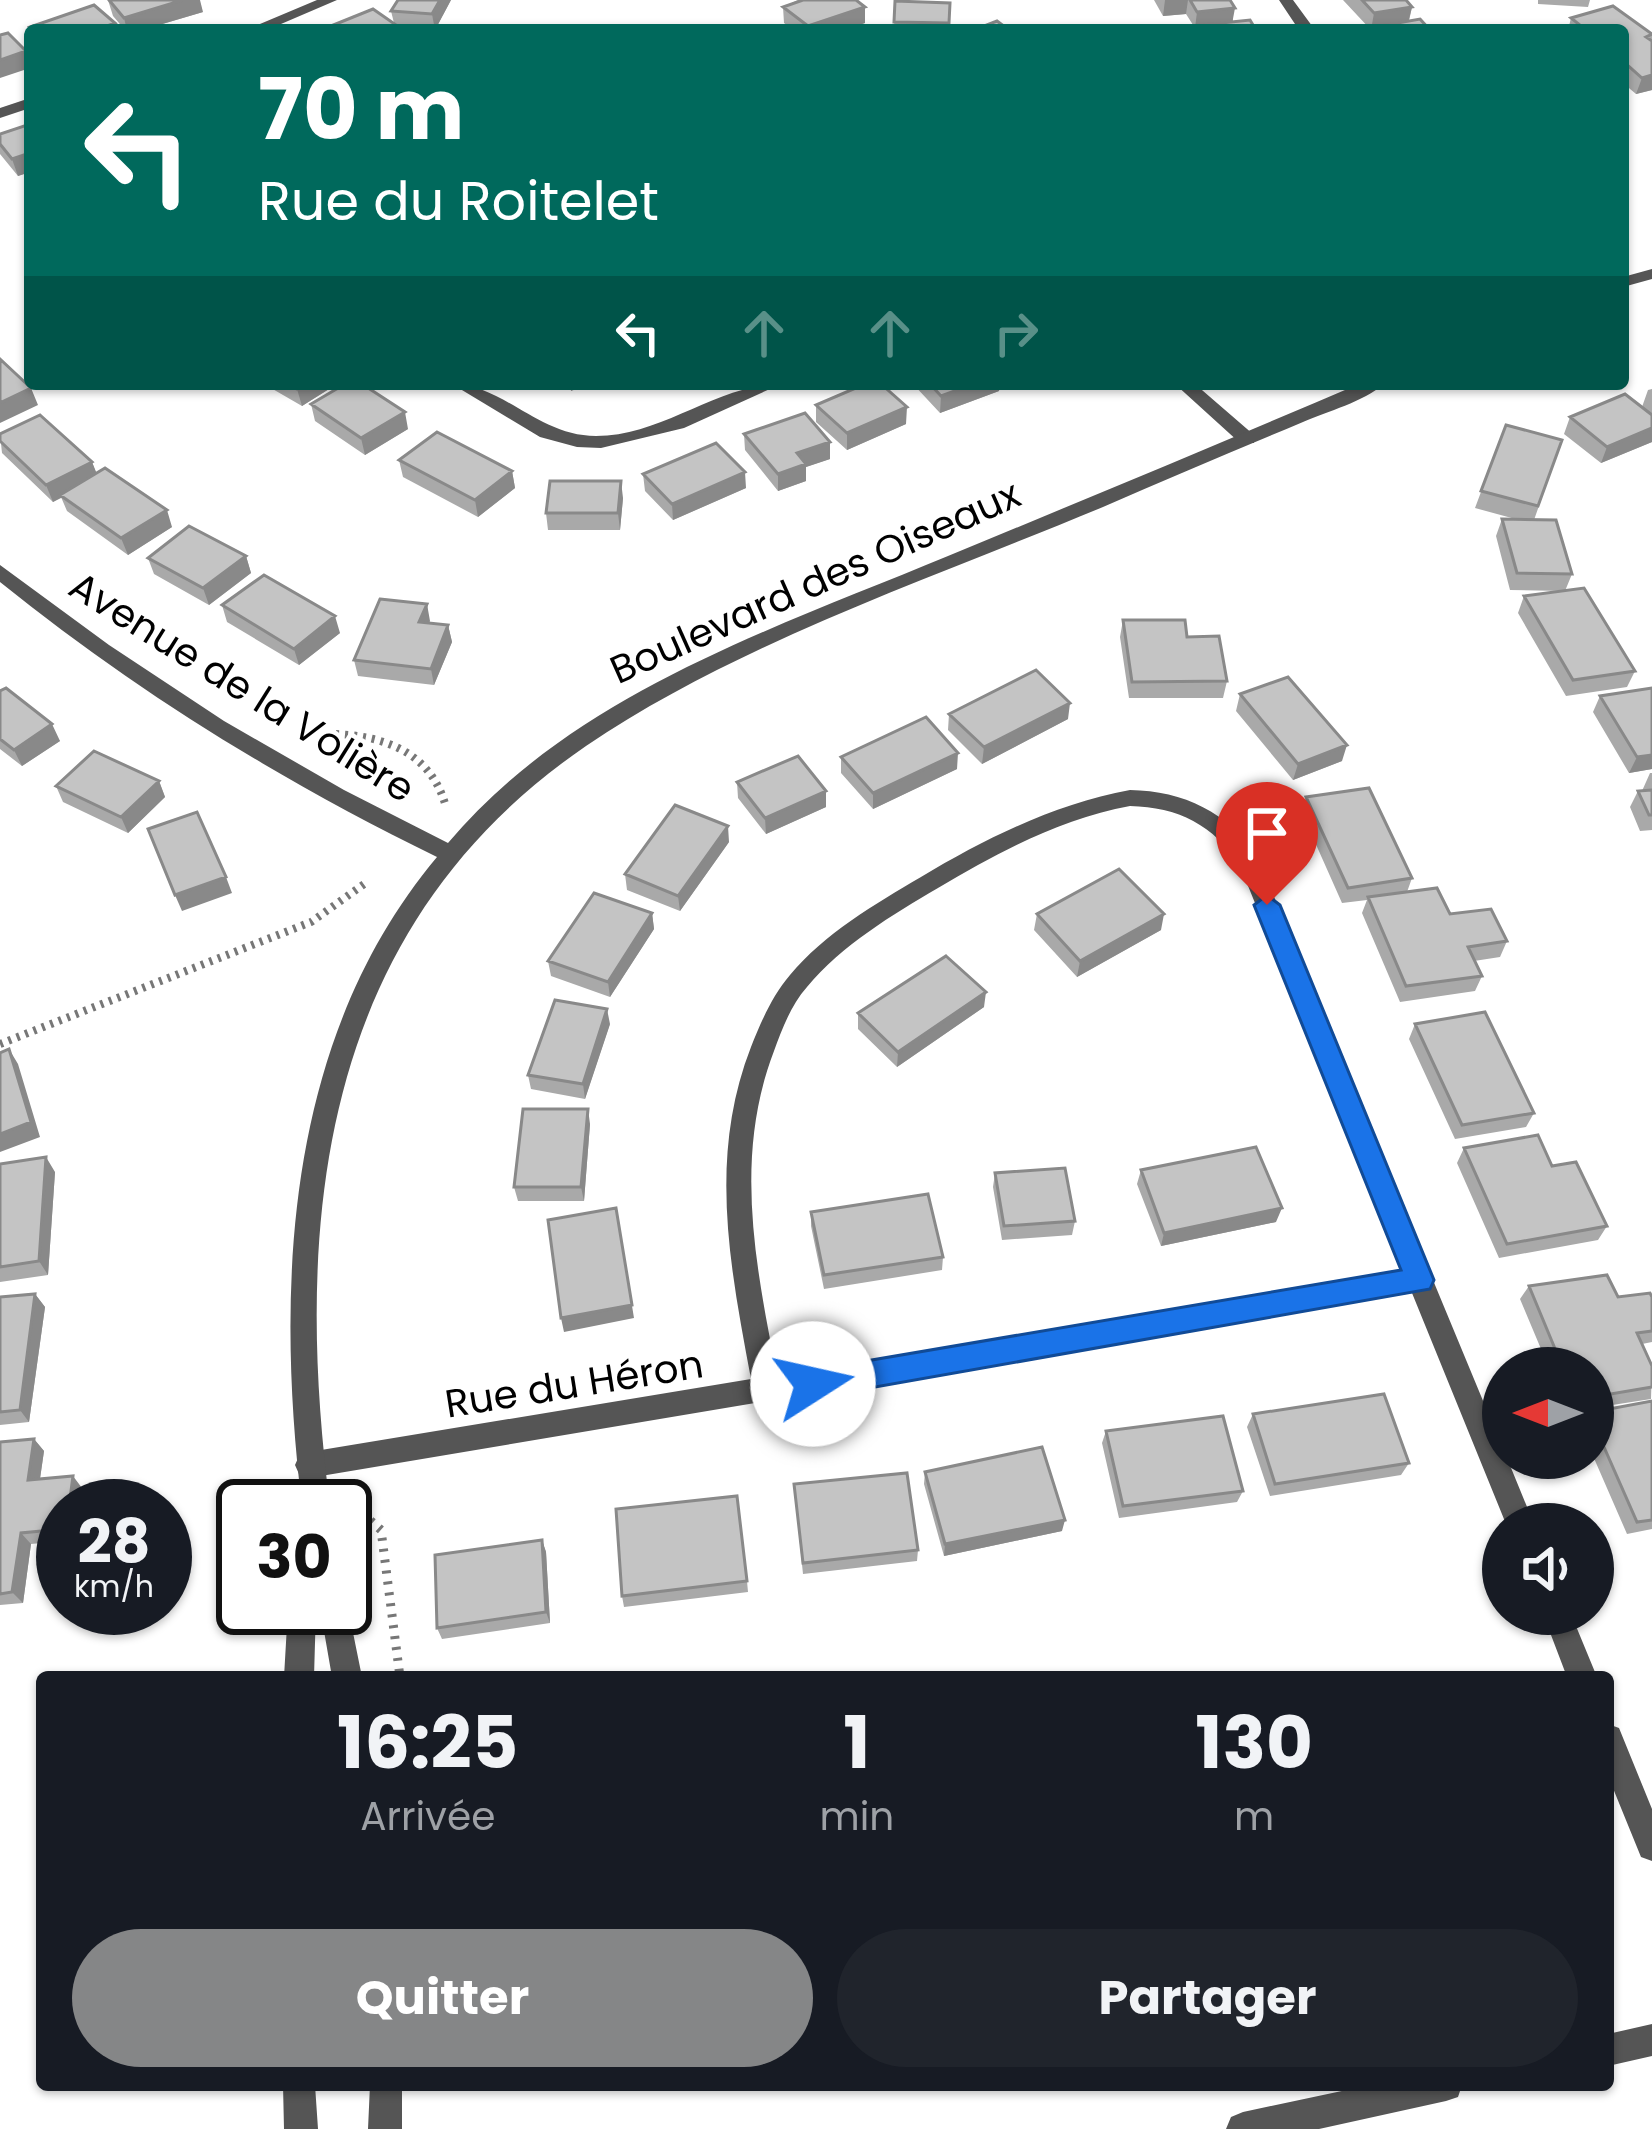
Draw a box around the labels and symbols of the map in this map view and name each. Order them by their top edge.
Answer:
street label: Boulevard des Oiseaux [601,467,1029,697]
street label: Avenue de la Volière [59,558,425,816]
pin [1216,782,1318,905]
position arrow [750,1321,876,1447]
street label: Rue du Héron [441,1336,707,1432]
north arrow [1482,1347,1614,1479]
speed limit sign: 30 [216,1479,372,1635]

